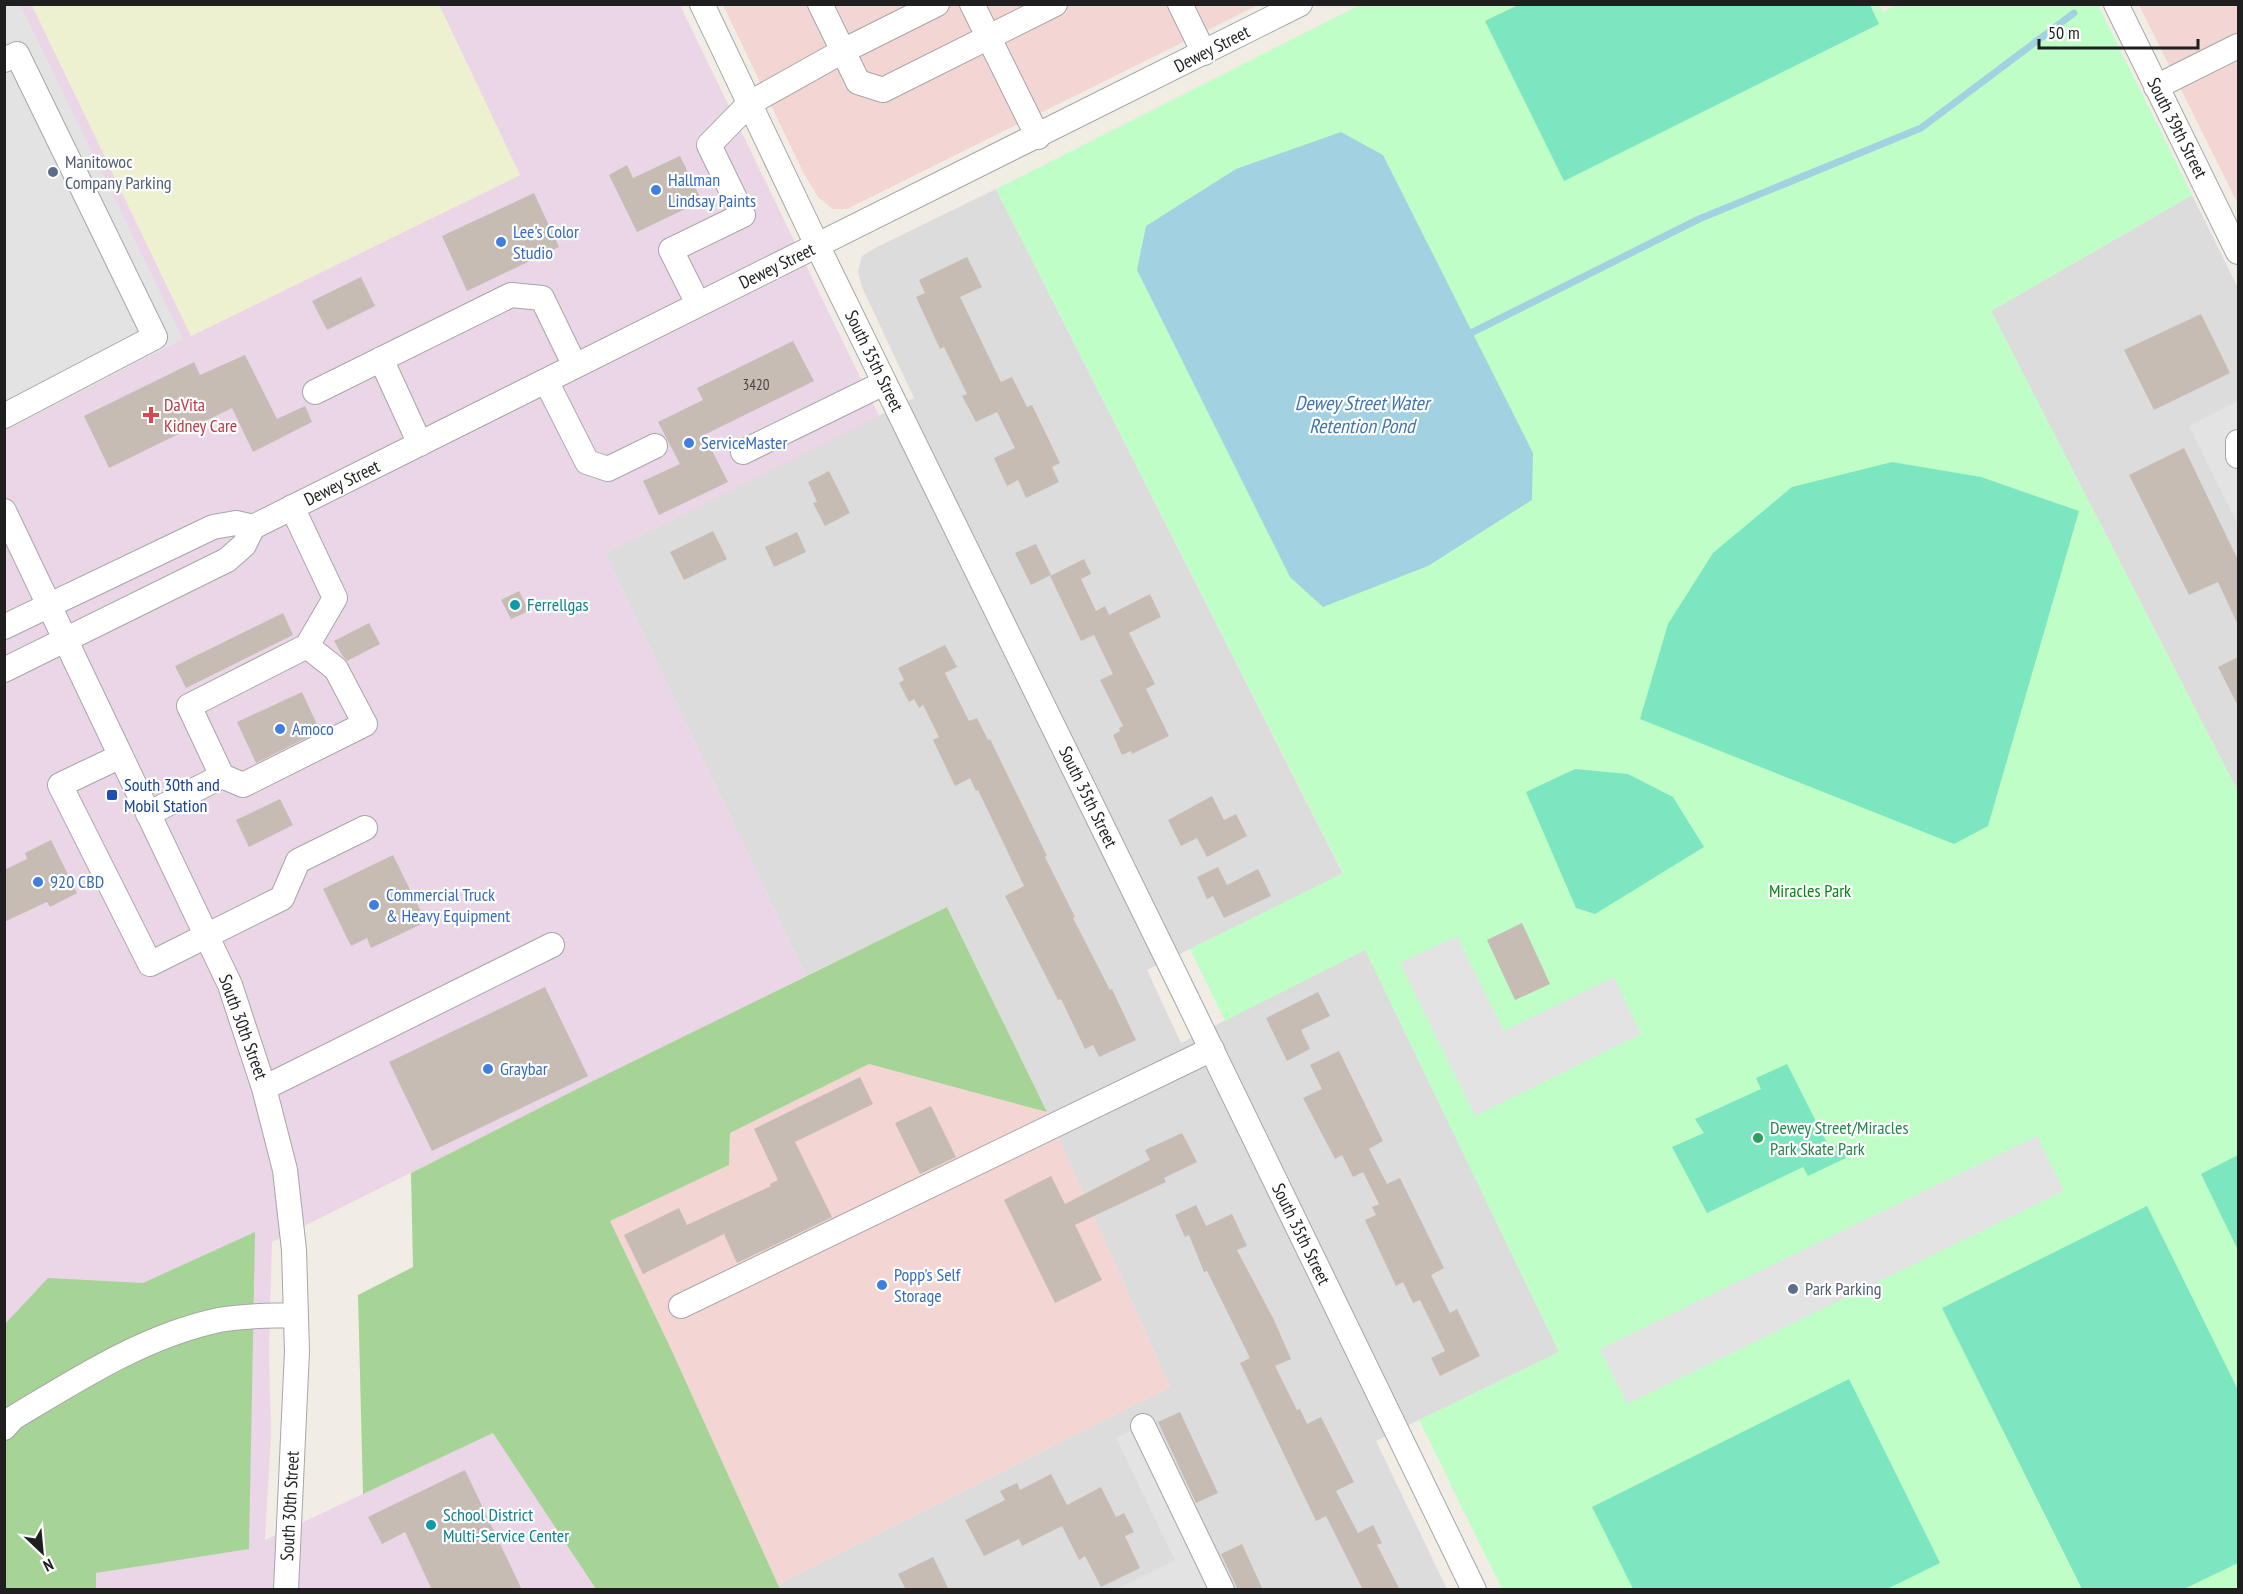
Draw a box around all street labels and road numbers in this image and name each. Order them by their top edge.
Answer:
street label: Dewey Street [1170,20,1253,77]
street label: South 39th Street [2142,73,2213,182]
street label: Dewey Street [735,237,819,294]
street label: South 35th Street [840,306,909,415]
street label: Dewey Street [300,454,384,511]
street label: South 35th Street [1054,742,1123,851]
street label: South 30th Street [214,971,273,1083]
street label: South 35th Street [1267,1179,1336,1288]
street label: South 30th Street [275,1450,304,1562]

